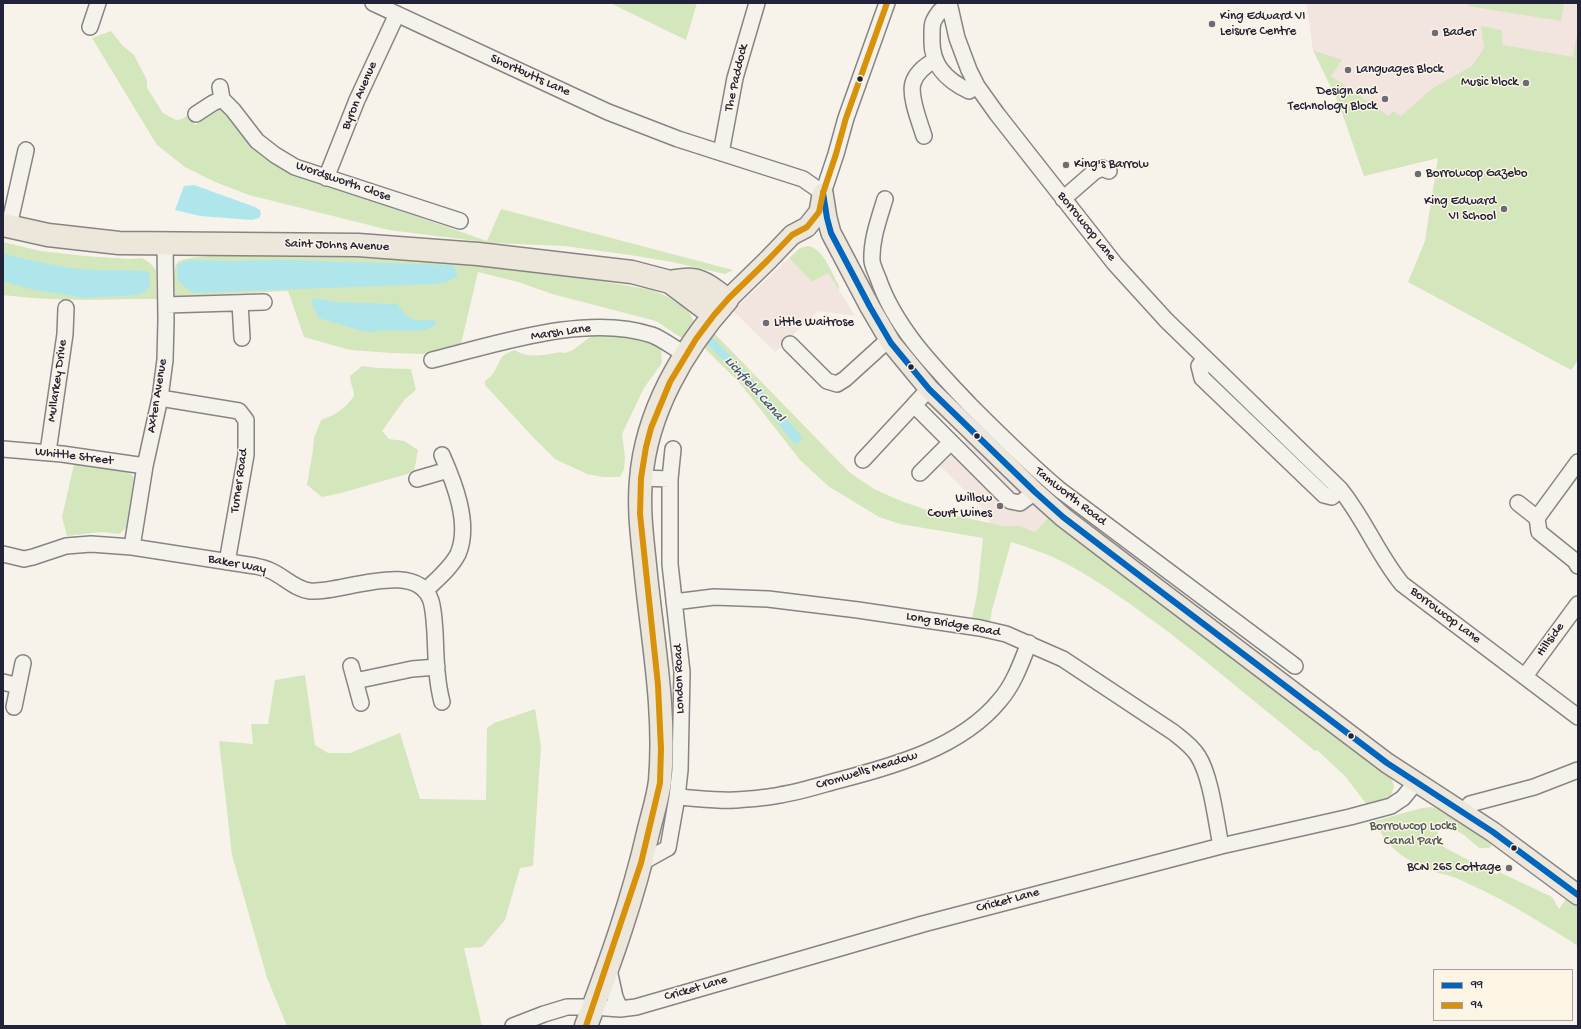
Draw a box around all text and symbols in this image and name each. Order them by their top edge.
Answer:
place label: King Edward VI Leisure Centre [1220,9,1305,40]
marker: King Edward VI Leisure Centre [1207,19,1217,29]
place label: Bader [1443,25,1476,41]
marker: Bader [1430,28,1440,38]
street label: The Paddock [722,43,752,113]
street label: Shortbutts Lane [488,51,572,101]
street label: Byron Avenue [339,59,381,133]
place label: Languages Block [1356,62,1443,78]
marker: Languages Block [1343,65,1353,75]
unlabelled marker [855,74,865,84]
place label: Music block [1461,75,1518,91]
marker: Music block [1521,78,1531,88]
place label: Design and Technology Block [1288,84,1377,115]
marker: Design and Technology Block [1380,94,1390,104]
place label: King's Barrow [1074,157,1149,173]
street label: Wordsworth Close [293,158,393,206]
marker: King's Barrow [1061,160,1071,170]
place label: Borrowcop Gazebo [1426,166,1528,182]
marker: Borrowcop Gazebo [1413,169,1423,179]
street label: Borrowcop Lane [1053,189,1119,265]
place label: King Edward VI School [1424,194,1496,225]
marker: King Edward VI School [1499,204,1509,214]
street label: Saint Johns Avenue [285,236,389,256]
place label: Little Waitrose [774,315,854,331]
marker: Little Waitrose [761,318,771,328]
street label: Marsh Lane [530,321,592,345]
street label: Mullarkey Drive [45,339,71,423]
water label: Lichfield Canal [720,354,788,426]
street label: Axten Avenue [144,358,172,434]
unlabelled marker [906,362,916,372]
unlabelled marker [972,431,982,441]
street label: Whittle Street [34,444,114,470]
street label: Turner Road [228,448,252,514]
street label: Tamworth Road [1031,464,1109,530]
place label: Willow Court Wines [928,491,992,522]
marker: Willow Court Wines [995,501,1005,511]
street label: Baker Way [207,552,267,578]
street label: Borrowcop Lane [1406,584,1484,648]
street label: Long Bridge Road [905,609,1001,641]
street label: Hillside [1534,620,1568,660]
street label: London Road [671,644,689,714]
unlabelled marker [1346,731,1356,741]
street label: Cromwells Meadow [814,748,920,794]
park label: Borrowcop Locks Canal Park [1370,819,1456,850]
unlabelled marker [1509,843,1519,853]
place label: BCN 265 Cottage [1407,860,1501,876]
marker: BCN 265 Cottage [1504,863,1514,873]
street label: Cricket Lane [975,885,1041,917]
legend [1433,969,1573,1021]
street label: Cricket Lane [663,973,729,1005]
text: 99 [1471,978,1483,992]
text: 94 [1471,998,1483,1012]

